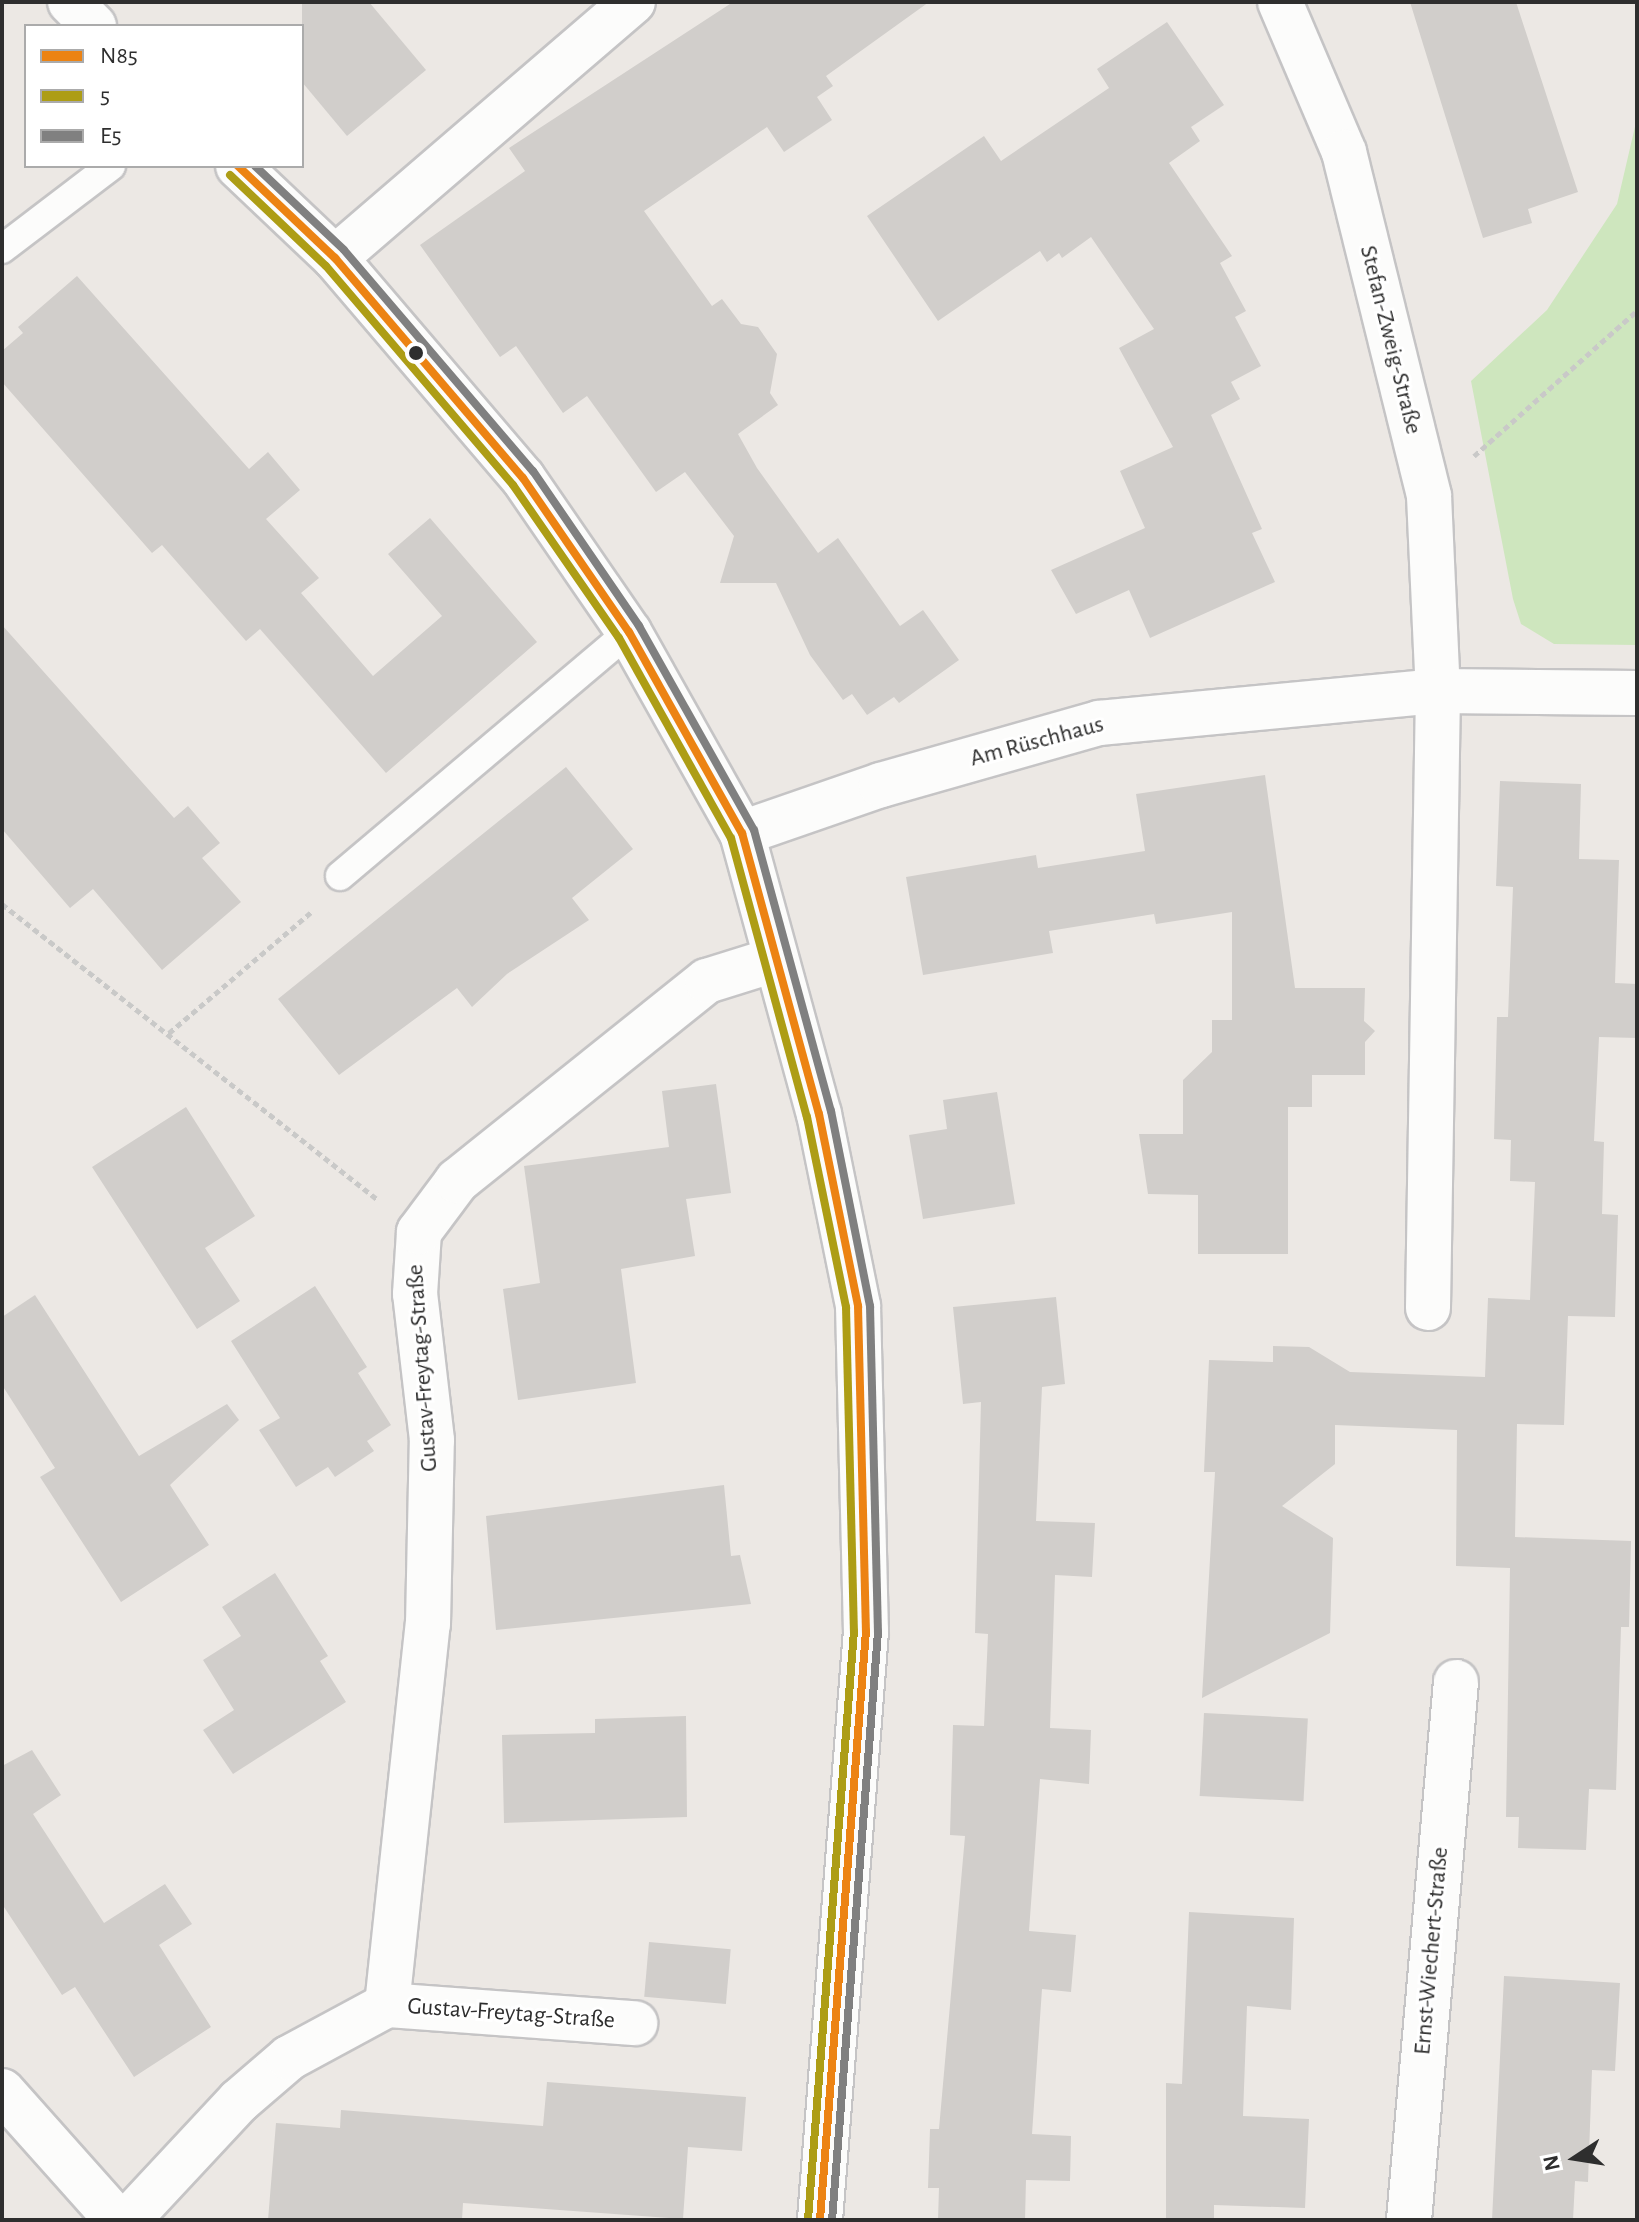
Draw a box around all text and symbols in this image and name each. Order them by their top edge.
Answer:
legend [24,24,304,168]
text: N85 [100,44,138,68]
text: 5 [100,84,110,108]
text: E5 [100,124,122,148]
street label: Stefan-Zweig-Straße [1353,243,1427,437]
unlabelled marker [408,345,424,361]
street label: Am Rüschhaus [967,710,1107,774]
street label: Gustav-Freytag-Straße [401,1263,445,1473]
street label: Ernst-Wiechert-Straße [1409,1846,1455,2056]
street label: Gustav-Freytag-Straße [406,1992,616,2036]
north arrow [1535,2118,1615,2198]
text: N [1539,2153,1564,2173]

